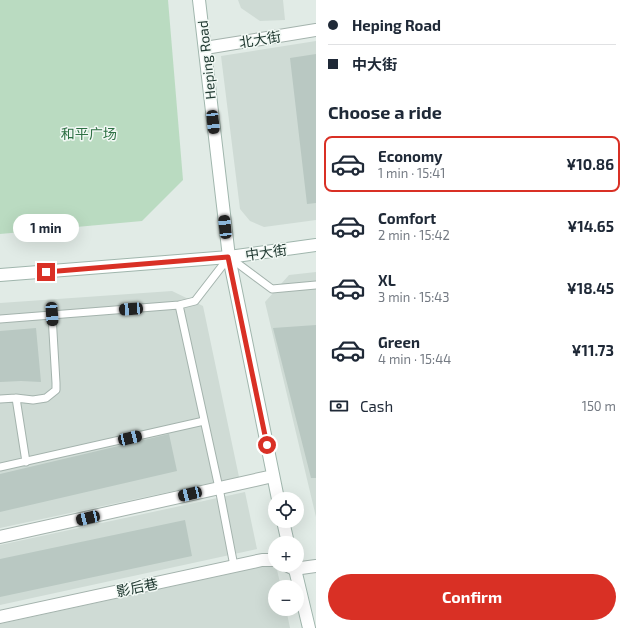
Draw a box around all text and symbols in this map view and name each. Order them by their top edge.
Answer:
text: Heping Road [352,16,441,34]
street label: Heping Road [193,19,219,101]
street label: 北大街 [238,27,282,51]
text: 中大街 [352,55,397,73]
text: Choose a ride [328,101,442,123]
car [206,109,220,135]
park label: 和平广场 [61,125,117,142]
icon: car [330,146,366,182]
text: Economy [378,147,443,165]
text: ¥10.86 [566,155,614,173]
text: 1 min · 15:41 [378,165,445,181]
icon: car [330,208,366,244]
text: Comfort [378,209,436,227]
callout: 1 min [13,214,79,242]
car [218,214,232,240]
text: ¥14.65 [567,217,614,235]
text: 1 min [30,220,62,236]
text: 2 min · 15:42 [378,227,450,243]
street label: 中大街 [244,241,288,263]
route end [37,263,55,281]
icon: car [330,270,366,306]
text: XL [378,271,396,289]
text: ¥18.45 [567,279,614,297]
text: 3 min · 15:43 [378,289,450,305]
car [45,302,59,326]
car [119,302,143,316]
icon: car [330,332,366,368]
text: Green [378,333,420,351]
text: ¥11.73 [571,341,614,359]
text: 4 min · 15:44 [378,351,451,367]
icon: cash [328,395,350,417]
text: Cash [360,397,393,415]
text: 150 m [582,398,616,414]
car [117,429,143,447]
route start [258,436,276,454]
car [177,485,203,503]
map controls [268,492,304,616]
button: locate [268,492,304,528]
car [75,509,101,527]
button: + [268,536,304,572]
street label: 影后巷 [115,574,159,600]
button: Confirm [328,574,616,620]
button: − [268,580,304,616]

